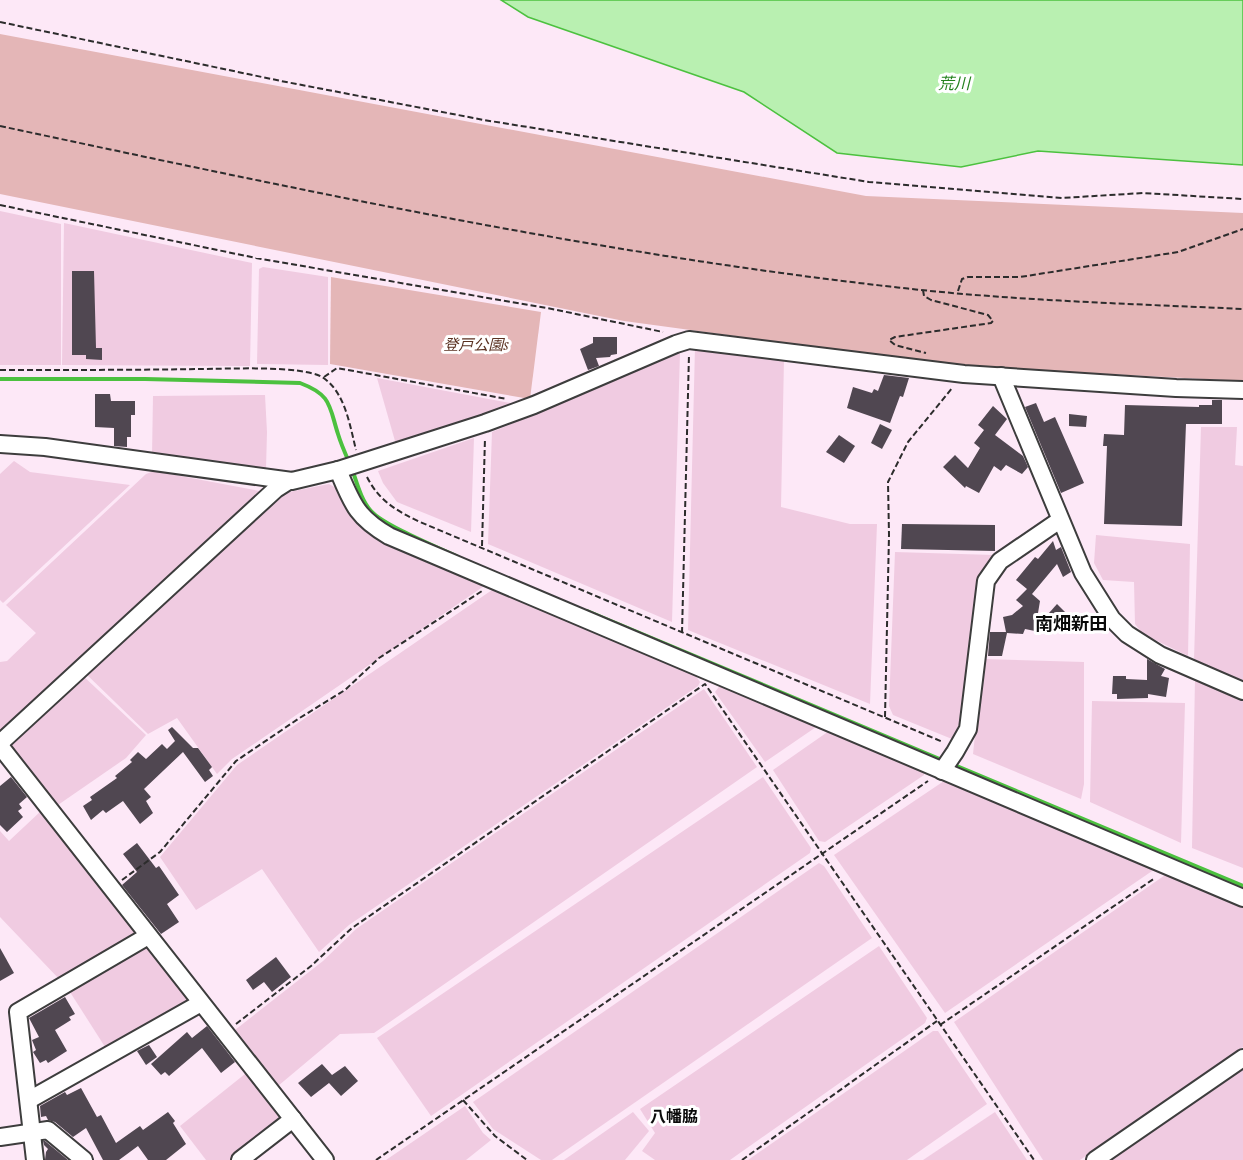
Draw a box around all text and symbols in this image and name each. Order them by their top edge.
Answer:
water label: 荒川 [938,73,972,93]
park label: 登戸公園s [443,335,509,354]
district label: 南畑新田 [1035,612,1107,635]
district label: 八幡脇 [650,1106,698,1126]

